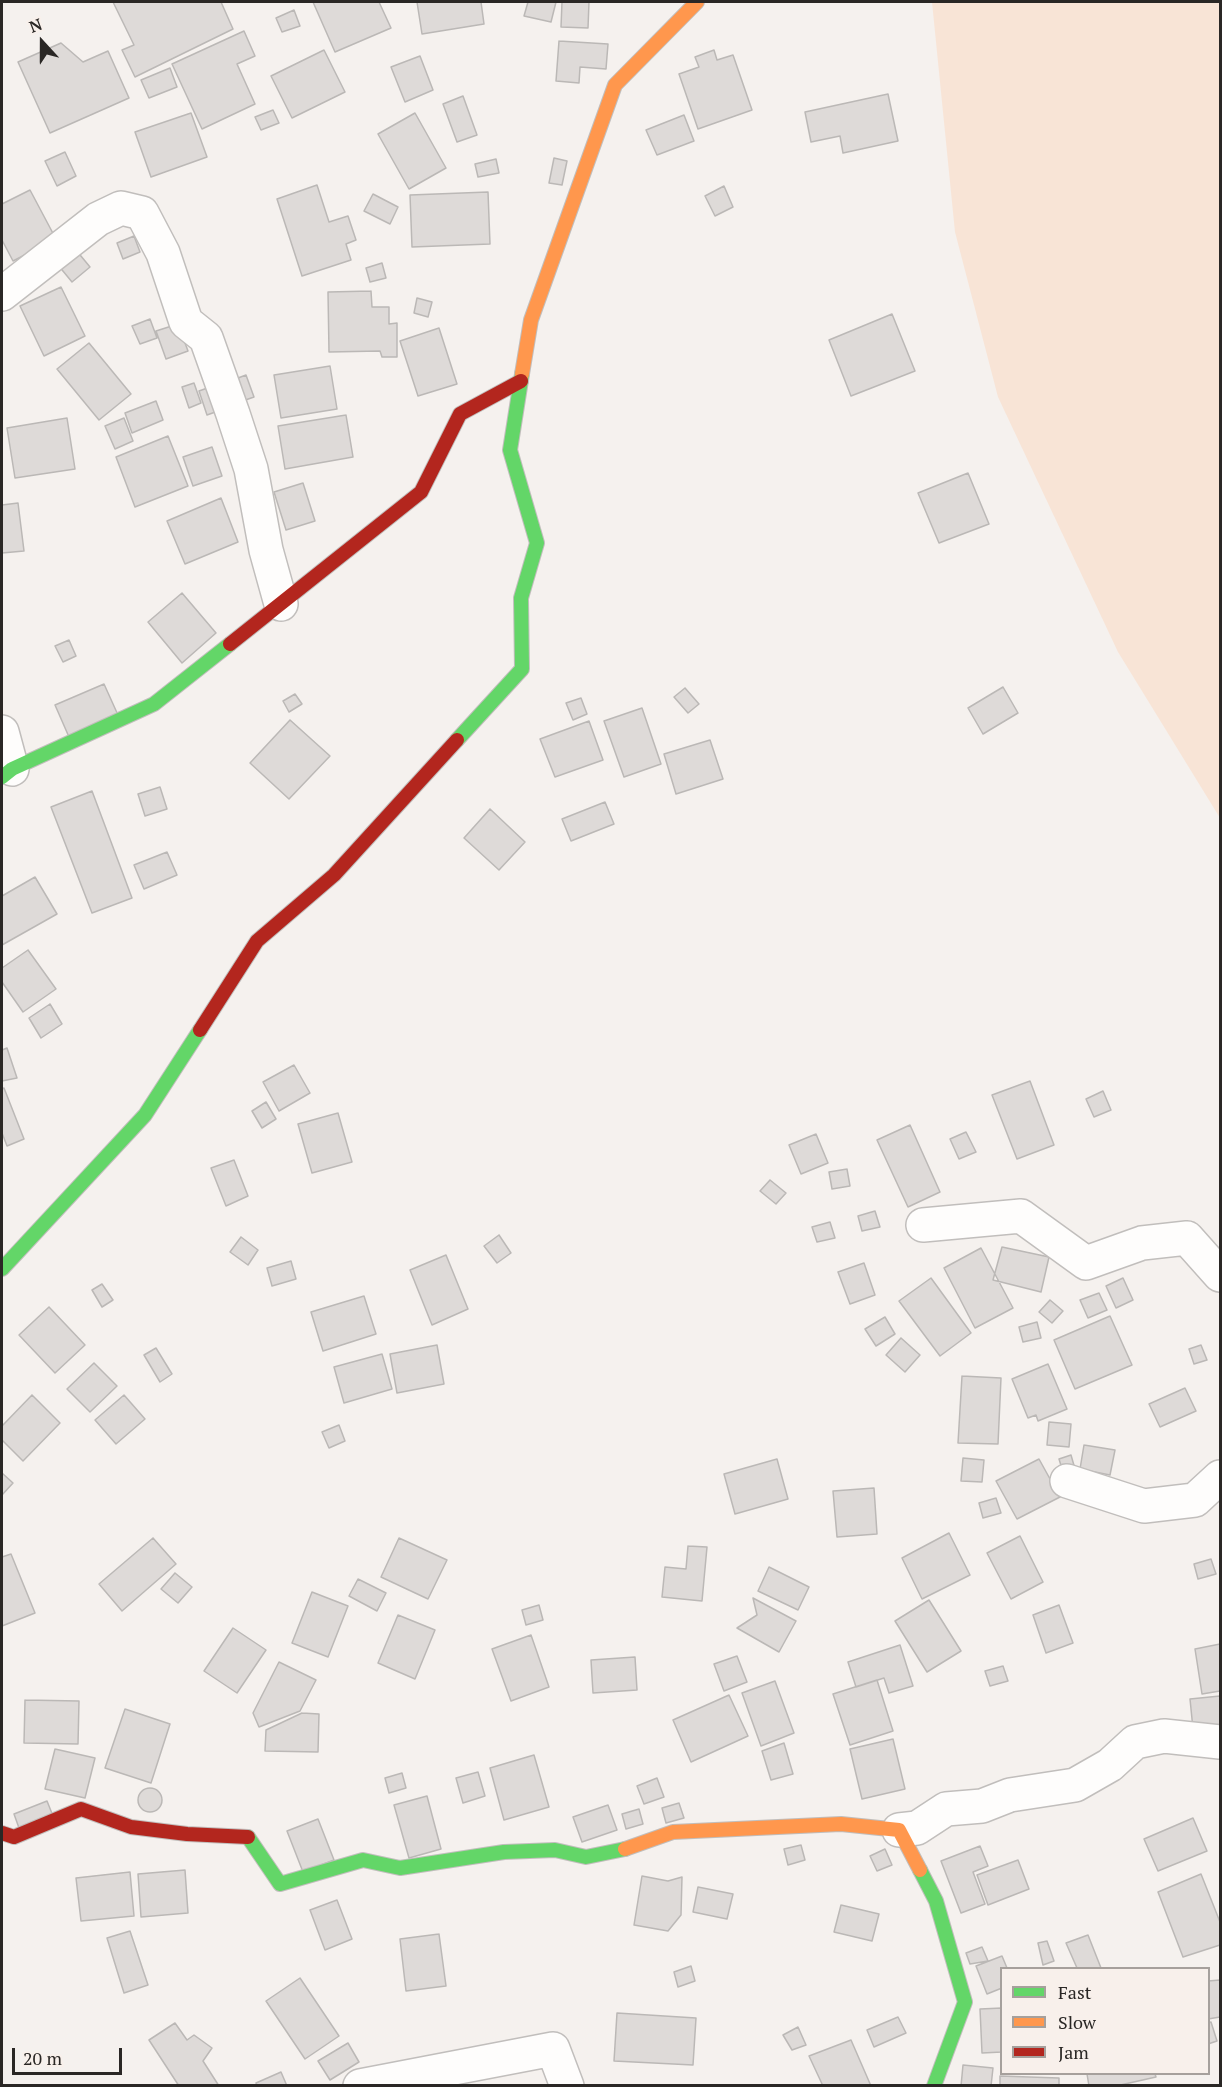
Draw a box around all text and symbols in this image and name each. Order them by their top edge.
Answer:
north arrow [12,12,72,72]
text: N [26,13,45,38]
legend [1000,1967,1210,2075]
text: Fast [1058,1980,1091,2004]
text: Slow [1058,2010,1096,2034]
scale bar [15,2036,124,2074]
text: Jam [1058,2040,1089,2064]
text: 20 m [23,2046,62,2070]

